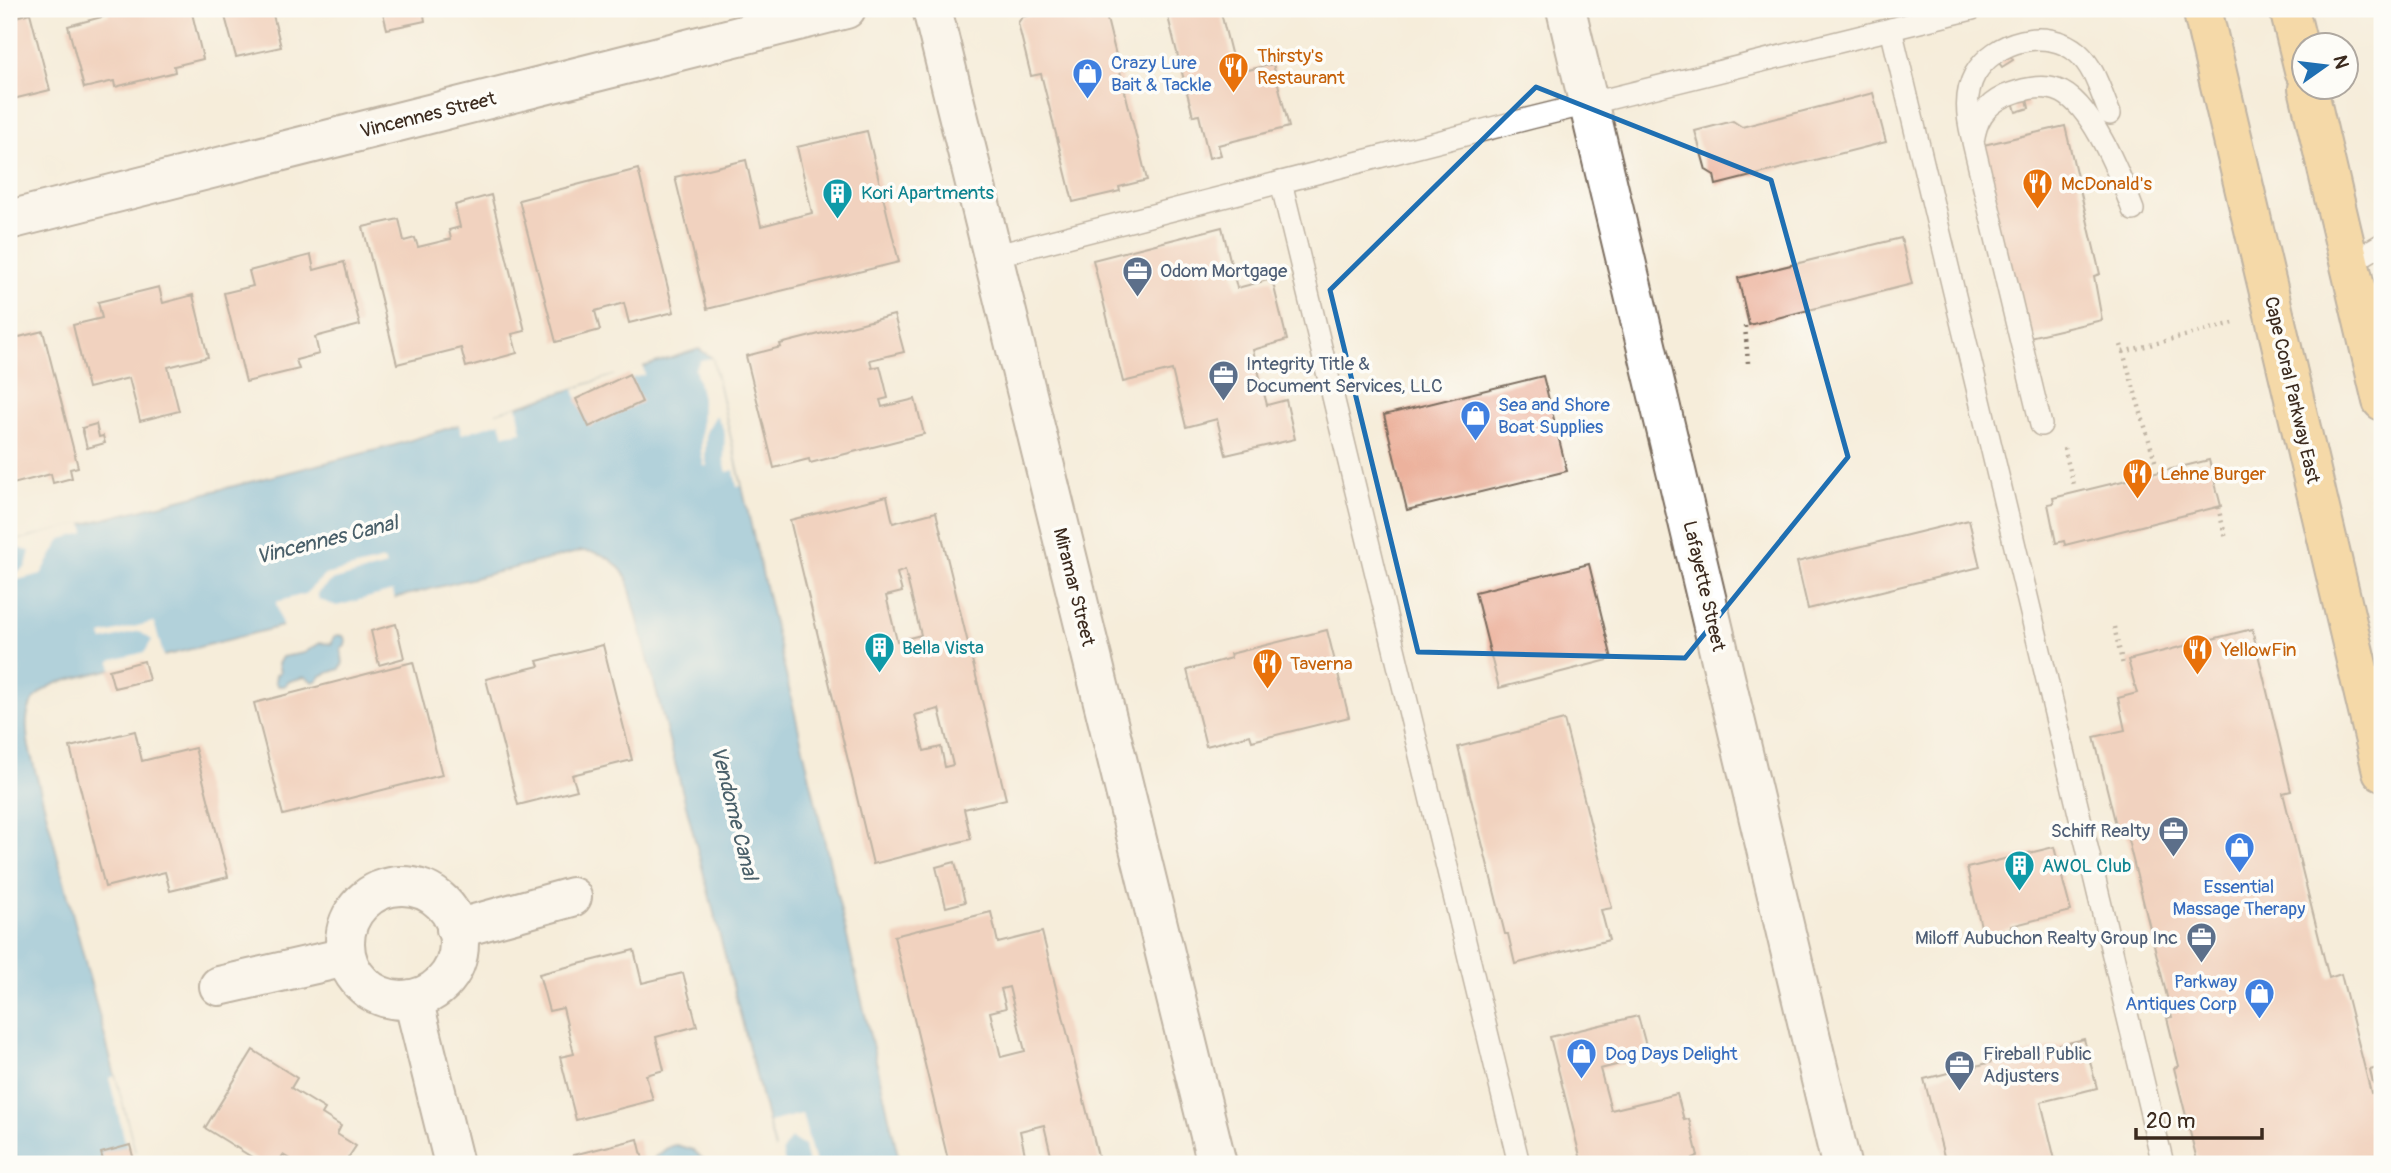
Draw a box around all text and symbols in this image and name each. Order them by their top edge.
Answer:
north arrow [2290,32,2360,102]
place label: Thirsty's Restaurant [1257,44,1345,90]
restaurant icon: Thirsty's Restaurant [1217,50,1251,94]
place label: Crazy Lure Bait & Tackle [1111,51,1212,97]
text: N [2327,53,2354,71]
shop icon: Crazy Lure Bait & Tackle [1071,57,1105,101]
street label: Vincennes Street [358,86,499,143]
restaurant icon: McDonald's [2021,167,2055,211]
place label: McDonald's [2061,172,2152,196]
building icon: Kori Apartments [821,176,855,220]
place label: Kori Apartments [861,181,995,205]
office icon: Odom Mortgage [1120,254,1154,298]
place label: Odom Mortgage [1160,259,1288,283]
street label: Cape Coral Parkway East [2259,294,2325,486]
place label: Integrity Title & Document Services, LLC [1246,352,1443,398]
office icon: Integrity Title & Document Services, LLC [1206,358,1240,402]
place label: Sea and Shore Boat Supplies [1498,393,1610,439]
shop icon: Sea and Shore Boat Supplies [1458,399,1492,443]
restaurant icon: Lehne Burger [2120,457,2154,501]
place label: Lehne Burger [2160,462,2266,486]
water label: Vincennes Canal [253,509,403,571]
street label: Lafayette Street [1677,519,1731,654]
street label: Miramar Street [1048,525,1100,649]
building icon: Bella Vista [862,631,896,675]
restaurant icon: YellowFin [2181,633,2215,677]
place label: Bella Vista [902,636,984,660]
place label: YellowFin [2220,638,2297,662]
restaurant icon: Taverna [1250,647,1284,691]
place label: Taverna [1290,652,1353,676]
water label: Vendome Canal [704,743,764,885]
office icon: Schiff Realty [2156,814,2190,858]
place label: Schiff Realty [2051,819,2150,843]
shop icon: Essential Massage Therapy [2222,831,2256,875]
building icon: AWOL Club [2002,849,2036,893]
place label: AWOL Club [2042,854,2131,878]
place label: Essential Massage Therapy [2173,875,2305,921]
office icon: Miloff Aubuchon Realty Group Inc [2184,921,2218,965]
place label: Miloff Aubuchon Realty Group Inc [1915,926,2178,950]
place label: Parkway Antiques Corp [2125,970,2237,1016]
shop icon: Parkway Antiques Corp [2243,976,2277,1020]
shop icon: Dog Days Delight [1565,1037,1599,1081]
place label: Dog Days Delight [1605,1042,1738,1066]
place label: Fireball Public Adjusters [1983,1042,2092,1088]
office icon: Fireball Public Adjusters [1943,1048,1977,1092]
scale bar [2136,1096,2262,1140]
text: 20 m [2146,1108,2195,1135]

